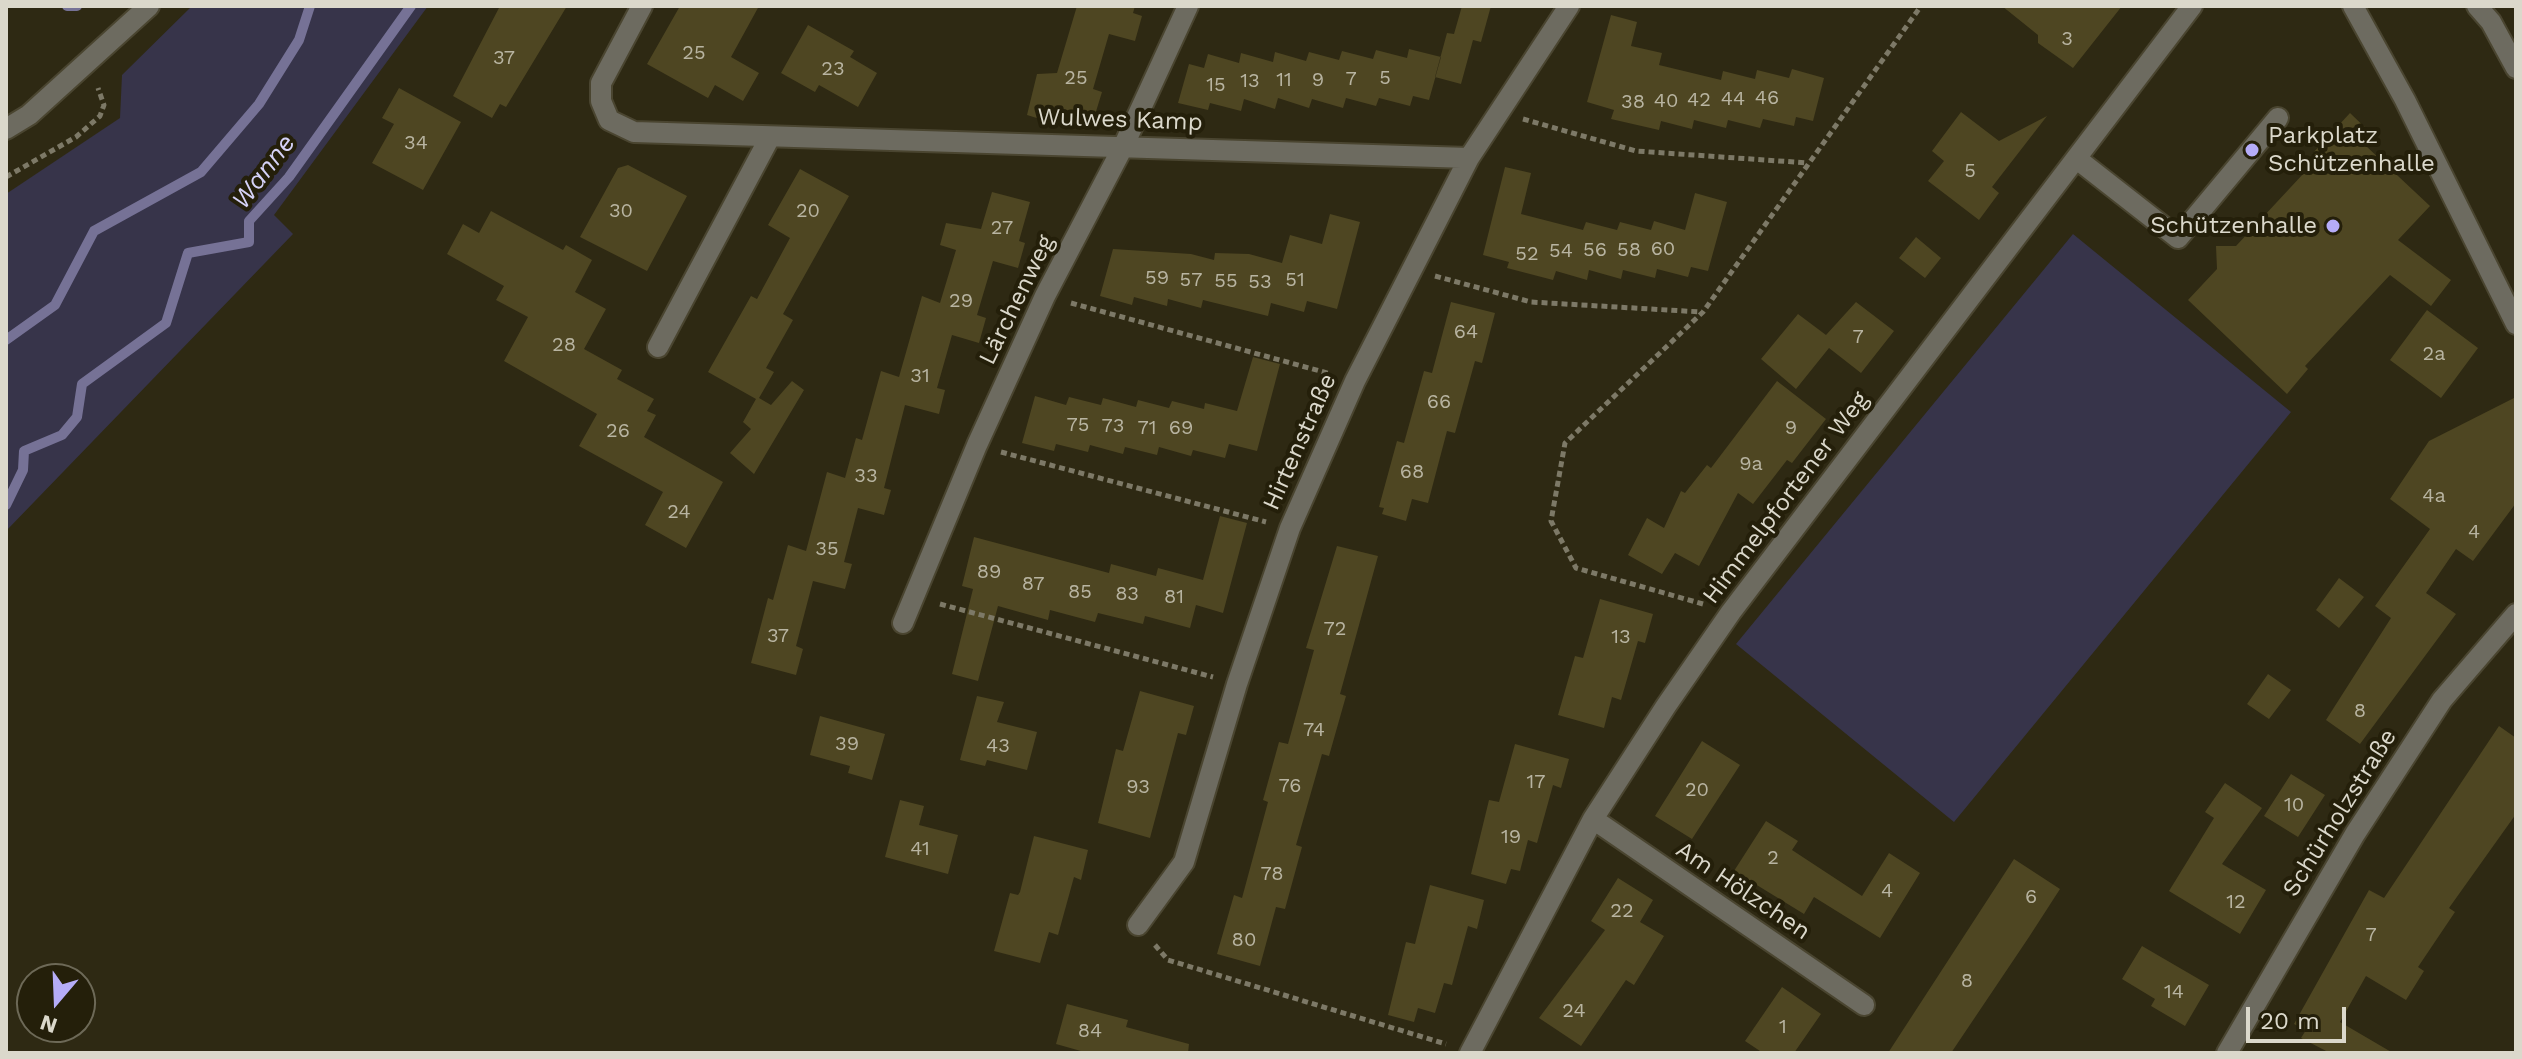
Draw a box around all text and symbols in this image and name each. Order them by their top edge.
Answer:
house number: 3 [2061,27,2073,51]
house number: 25 [682,41,706,65]
house number: 37 [493,46,515,70]
house number: 23 [821,57,845,81]
house number: 25 [1064,66,1088,90]
house number: 5 [1379,66,1391,90]
house number: 7 [1345,67,1357,91]
house number: 11 [1276,68,1292,92]
house number: 9 [1312,68,1324,92]
house number: 13 [1240,69,1260,93]
house number: 15 [1206,73,1226,97]
house number: 46 [1755,86,1779,110]
house number: 44 [1721,87,1745,111]
house number: 42 [1687,88,1711,112]
house number: 40 [1654,89,1678,113]
house number: 38 [1621,90,1645,114]
street label: Wulwes Kamp [1037,103,1203,137]
place label: Parkplatz Schützenhalle [2268,122,2435,178]
water label: Wanne [226,128,302,216]
house number: 34 [404,131,428,155]
marker: Parkplatz Schützenhalle [2243,141,2261,159]
house number: 5 [1964,159,1976,183]
house number: 30 [609,199,633,223]
house number: 20 [796,199,820,223]
place label: Schützenhalle [2150,212,2317,240]
house number: 27 [991,216,1013,240]
marker: Schützenhalle [2324,217,2342,235]
street label: Lärchenweg [973,231,1061,369]
house number: 60 [1651,237,1675,261]
house number: 56 [1583,238,1607,262]
house number: 58 [1617,238,1641,262]
house number: 54 [1549,239,1573,263]
house number: 52 [1515,242,1539,266]
house number: 59 [1145,266,1169,290]
house number: 57 [1180,268,1202,292]
house number: 51 [1285,268,1305,292]
house number: 55 [1214,269,1238,293]
house number: 53 [1248,270,1272,294]
house number: 29 [949,289,973,313]
house number: 64 [1454,320,1478,344]
house number: 7 [1852,325,1864,349]
house number: 28 [552,333,576,357]
house number: 2a [2423,342,2445,366]
house number: 31 [910,364,930,388]
street label: Hirtenstraße [1257,369,1343,515]
street label: Himmelpfortener Weg [1697,386,1875,610]
house number: 66 [1427,390,1451,414]
house number: 75 [1067,413,1089,437]
house number: 73 [1102,414,1124,438]
house number: 71 [1137,416,1157,440]
house number: 69 [1169,416,1193,440]
house number: 9 [1785,416,1797,440]
house number: 26 [606,419,630,443]
house number: 9a [1739,452,1763,476]
house number: 68 [1400,460,1424,484]
house number: 33 [854,464,878,488]
house number: 4a [2422,484,2446,508]
house number: 24 [667,500,691,524]
house number: 4 [2468,520,2480,544]
house number: 35 [815,537,839,561]
house number: 89 [977,560,1001,584]
house number: 87 [1022,572,1044,596]
house number: 85 [1068,580,1092,604]
house number: 83 [1115,582,1139,606]
house number: 81 [1164,585,1184,609]
house number: 72 [1324,617,1346,641]
house number: 37 [767,624,789,648]
house number: 13 [1611,625,1631,649]
house number: 8 [2354,699,2366,723]
house number: 74 [1303,718,1325,742]
street label: Schürholzstraße [2277,724,2403,902]
house number: 39 [835,732,859,756]
house number: 43 [986,734,1010,758]
house number: 17 [1526,770,1546,794]
house number: 76 [1279,774,1301,798]
house number: 93 [1126,775,1150,799]
house number: 20 [1685,778,1709,802]
house number: 10 [2284,793,2304,817]
house number: 19 [1501,825,1521,849]
street label: Am Hölzchen [1670,836,1816,946]
house number: 41 [910,837,930,861]
house number: 2 [1767,846,1779,870]
house number: 78 [1260,862,1284,886]
house number: 4 [1881,879,1893,903]
house number: 6 [2025,885,2037,909]
house number: 12 [2226,890,2246,914]
house number: 22 [1610,899,1634,923]
house number: 7 [2365,923,2377,947]
house number: 80 [1232,928,1256,952]
north arrow [16,963,96,1043]
house number: 8 [1961,969,1973,993]
house number: 14 [2164,980,2184,1004]
scale bar [2250,991,2350,1041]
house number: 24 [1562,999,1586,1023]
text: 20 m [2260,1007,2320,1035]
text: N [37,1010,60,1039]
house number: 1 [1779,1015,1787,1039]
house number: 84 [1078,1019,1102,1043]

